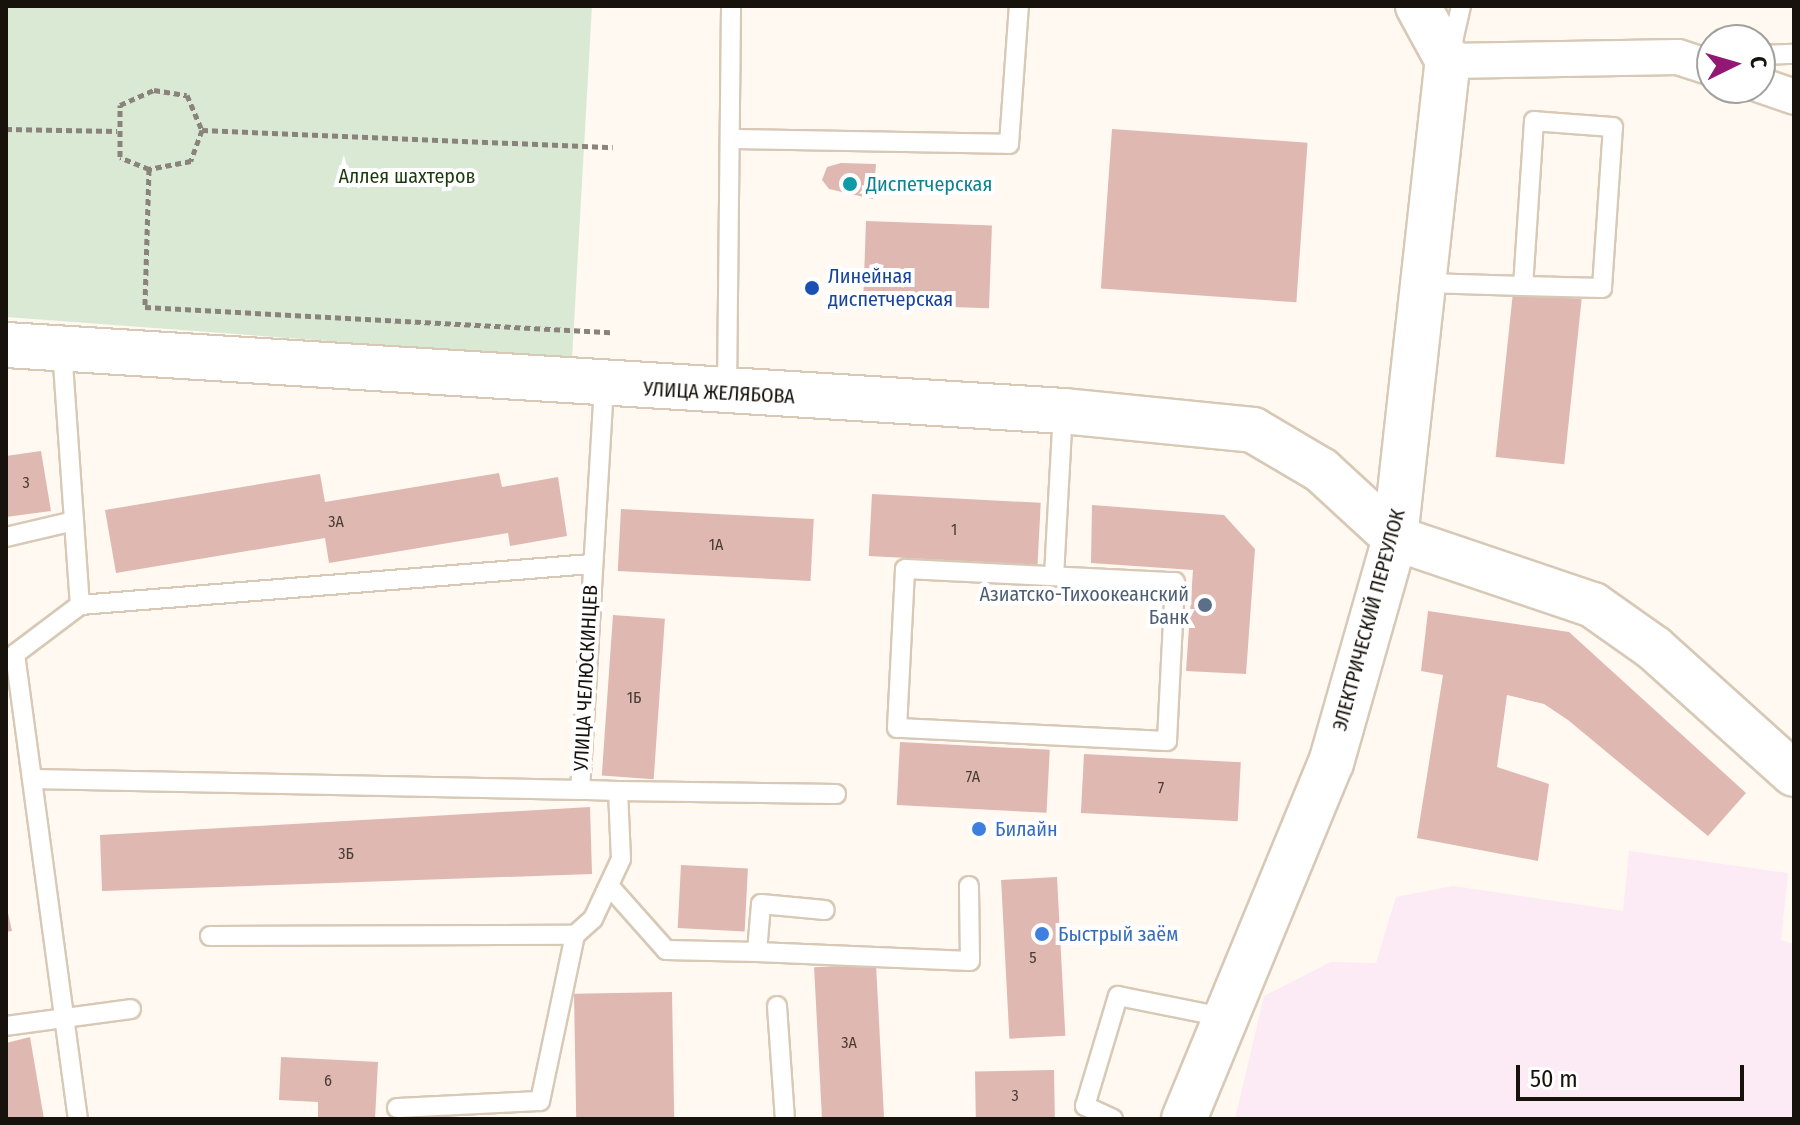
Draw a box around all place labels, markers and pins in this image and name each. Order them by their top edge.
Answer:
place label: Диспетчерская [866,172,992,196]
marker: Диспетчерская [841,175,859,193]
place label: Линейная диспетчерская [828,264,953,311]
marker: Линейная диспетчерская [803,279,821,297]
place label: Азиатско-Тихоокеанский Банк [979,582,1189,629]
marker: Азиатско-Тихоокеанский Банк [1196,596,1214,614]
place label: Билайн [995,817,1058,841]
marker: Билайн [970,820,988,838]
place label: Быстрый заём [1058,922,1178,946]
marker: Быстрый заём [1033,925,1051,943]

